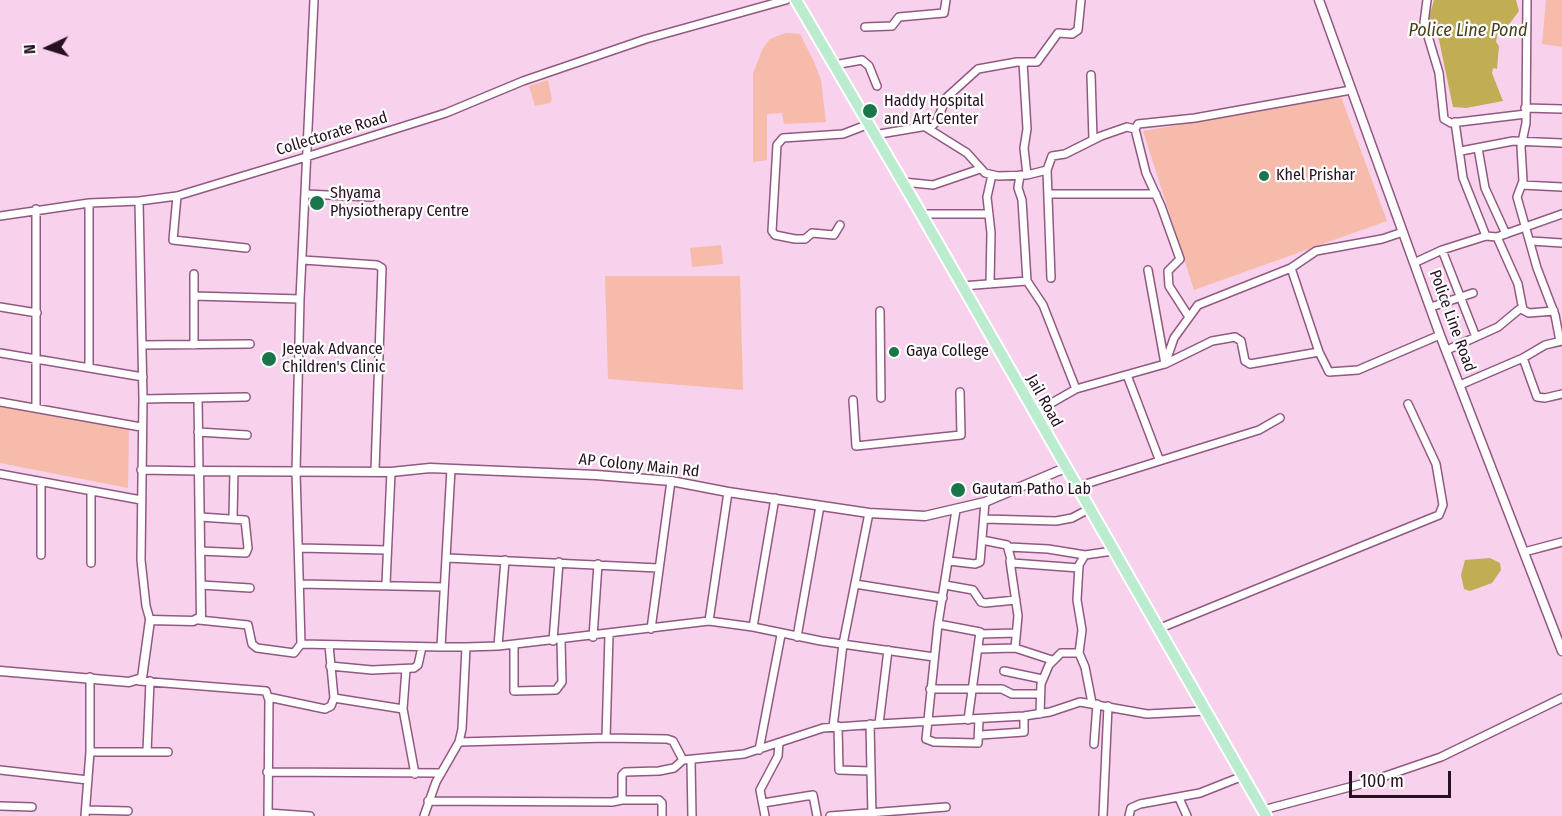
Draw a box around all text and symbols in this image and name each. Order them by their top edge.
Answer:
north arrow [18,18,78,78]
water label: Police Line Pond [1408,20,1528,42]
text: N [20,44,39,55]
place label: Haddy Hospital and Art Center [884,92,984,130]
marker: Haddy Hospital and Art Center [861,102,879,120]
street label: Collectorate Road [274,108,390,160]
place label: Khel Prishar [1276,166,1355,186]
marker: Khel Prishar [1257,169,1271,183]
place label: Shyama Physiotherapy Centre [330,184,469,222]
marker: Shyama Physiotherapy Centre [308,194,326,212]
street label: Police Line Road [1425,267,1479,375]
place label: Jeevak Advance Children's Clinic [282,340,386,378]
place label: Gaya College [906,342,989,362]
marker: Gaya College [887,345,901,359]
marker: Jeevak Advance Children's Clinic [260,350,278,368]
street label: Jail Road [1022,371,1066,431]
street label: AP Colony Main Rd [578,450,700,482]
place label: Gautam Patho Lab [972,480,1091,500]
marker: Gautam Patho Lab [949,481,967,499]
scale bar [1352,759,1454,797]
text: 100 m [1360,770,1404,792]

